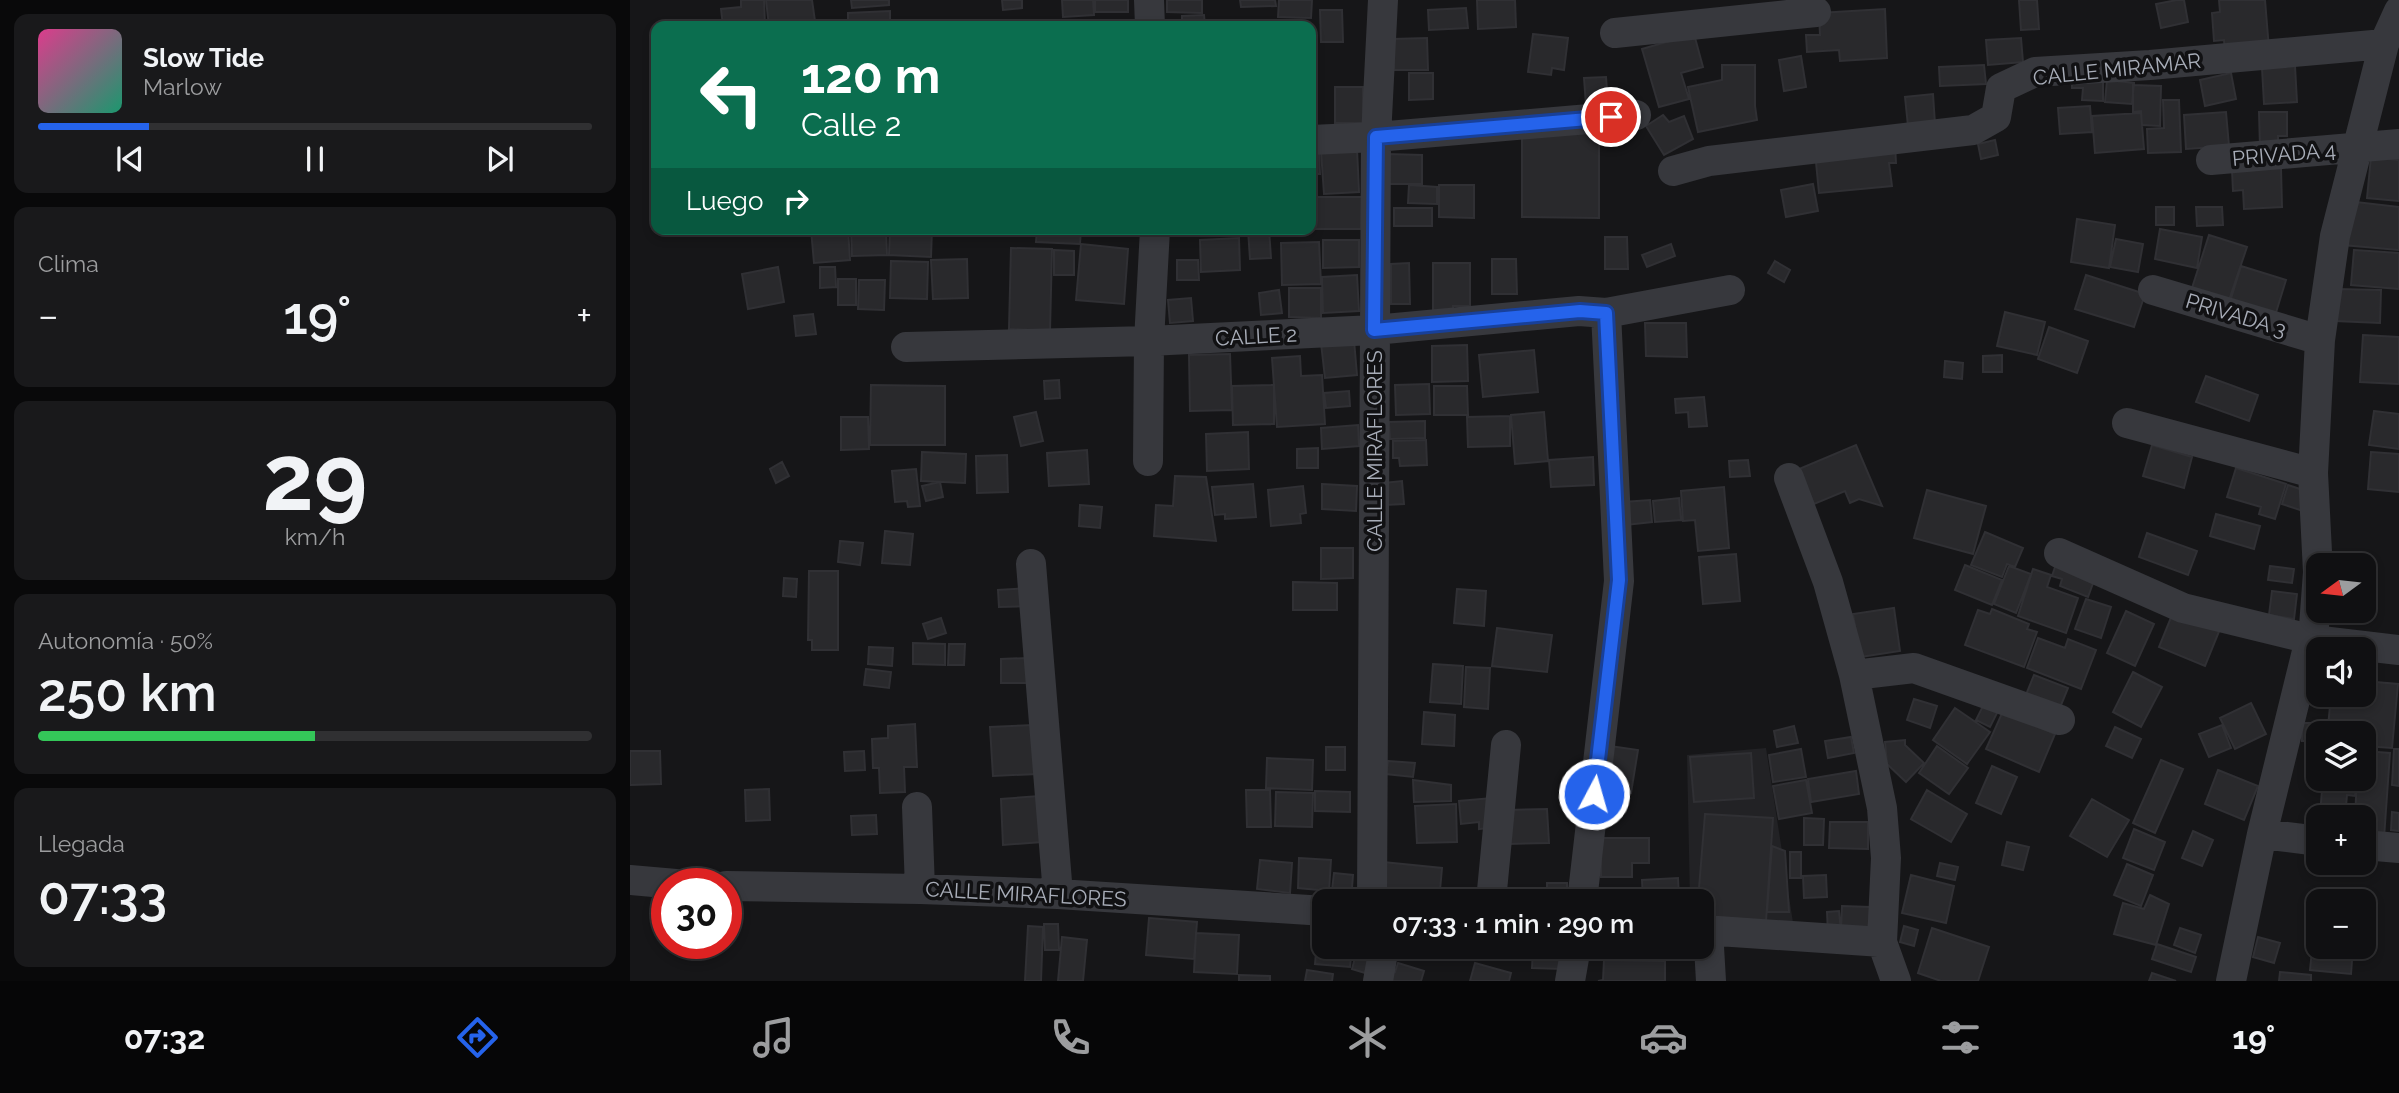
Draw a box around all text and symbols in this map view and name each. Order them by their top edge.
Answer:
text: Slow Tide [143,43,264,73]
text: 120 m [801,47,940,104]
street label: CALLE MIRAMAR [2032,48,2202,90]
icon: left [686,49,777,140]
text: Marlow [143,73,222,100]
pin [1581,87,1641,147]
icon: arrive [1592,98,1630,136]
text: Calle 2 [801,106,901,143]
street label: PRIVADA 4 [2231,137,2337,171]
icon: previous [111,140,149,178]
icon: pause [296,140,334,178]
icon: next [481,140,519,178]
icon: right [777,182,815,220]
text: Luego [686,186,763,216]
text: Clima [38,250,99,277]
text: 19° [283,285,351,346]
street label: PRIVADA 3 [2183,288,2289,342]
text: − [38,293,58,338]
text: + [576,293,592,338]
street label: CALLE 2 [1214,321,1298,351]
street label: CALLE MIRAFLORES [1362,350,1387,552]
text: 29 [263,424,367,531]
text: km/h [285,523,345,550]
north arrow [2306,553,2376,623]
map controls [2306,553,2376,959]
text: Autonomía · 50% [38,627,213,654]
button: sound [2306,637,2376,707]
text: 250 km [38,662,217,723]
button: layers [2306,721,2376,791]
position arrow [1557,757,1631,831]
button: + [2306,805,2376,875]
text: Llegada [38,830,125,857]
text: 07:33 [38,865,167,926]
speed limit sign: 30 [651,868,742,959]
street label: CALLE MIRAFLORES [925,876,1127,912]
button: − [2306,889,2376,959]
text: 07:33 · 1 min · 290 m [1392,909,1634,939]
icon: directions [453,1013,502,1062]
icon: music [749,1013,798,1062]
icon: phone [1046,1013,1095,1062]
icon: climate [1343,1013,1392,1062]
icon: car [1639,1013,1688,1062]
icon: filters [1936,1013,1985,1062]
text: 07:32 [124,1019,205,1056]
text: 19° [2232,1019,2275,1056]

